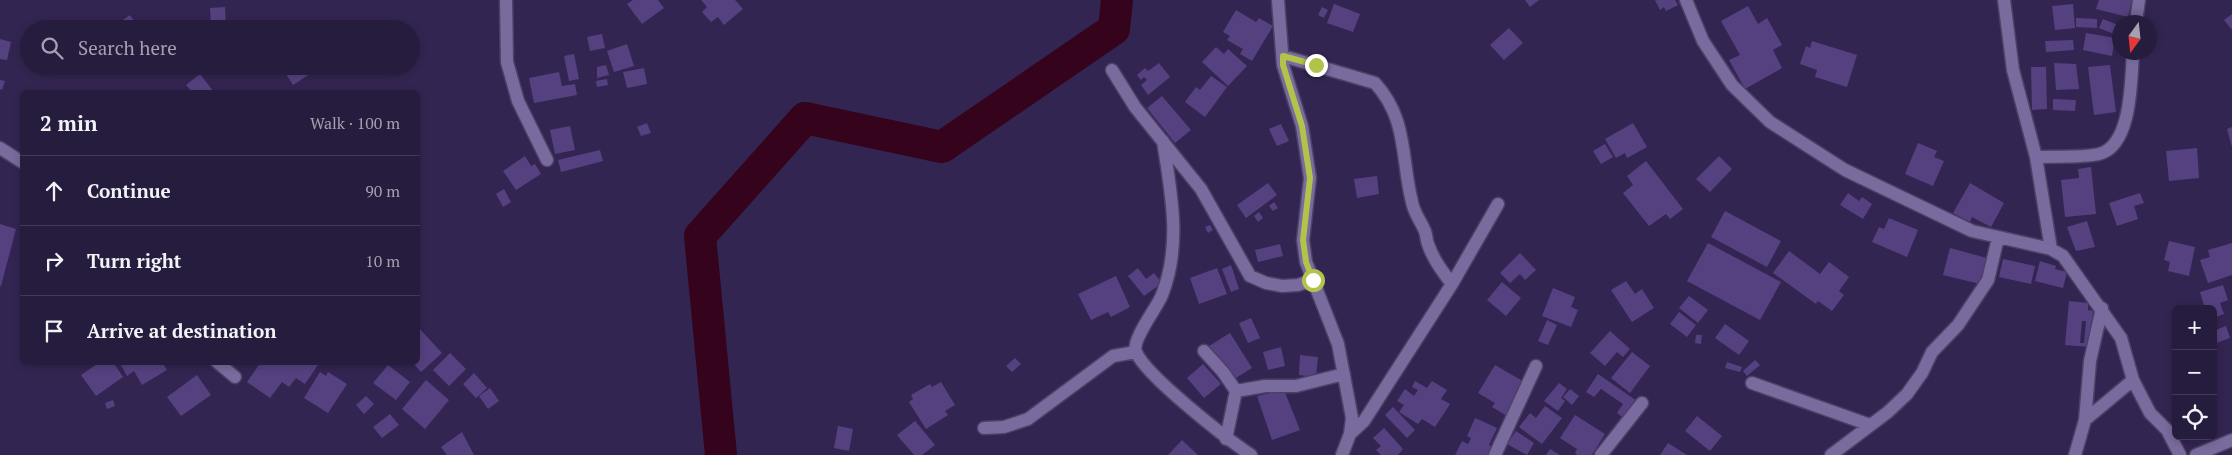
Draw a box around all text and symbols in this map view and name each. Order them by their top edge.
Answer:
north arrow [2112,15,2157,60]
search box [20,20,420,75]
icon: search [38,34,66,62]
text: Search here [78,35,177,60]
route end [1305,54,1328,77]
text: 2 min [40,109,97,137]
text: Walk · 100 m [310,112,400,134]
icon: ahead [40,177,68,205]
text: Continue [87,178,171,203]
text: 90 m [365,180,400,202]
icon: right [40,247,68,275]
text: Turn right [87,248,181,273]
text: 10 m [365,250,400,272]
route start [1302,269,1325,292]
map controls [2172,305,2217,440]
button: + [2172,305,2217,350]
icon: arrive [40,317,68,345]
text: Arrive at destination [87,318,276,343]
button: − [2172,350,2217,395]
button: locate [2172,395,2217,440]

